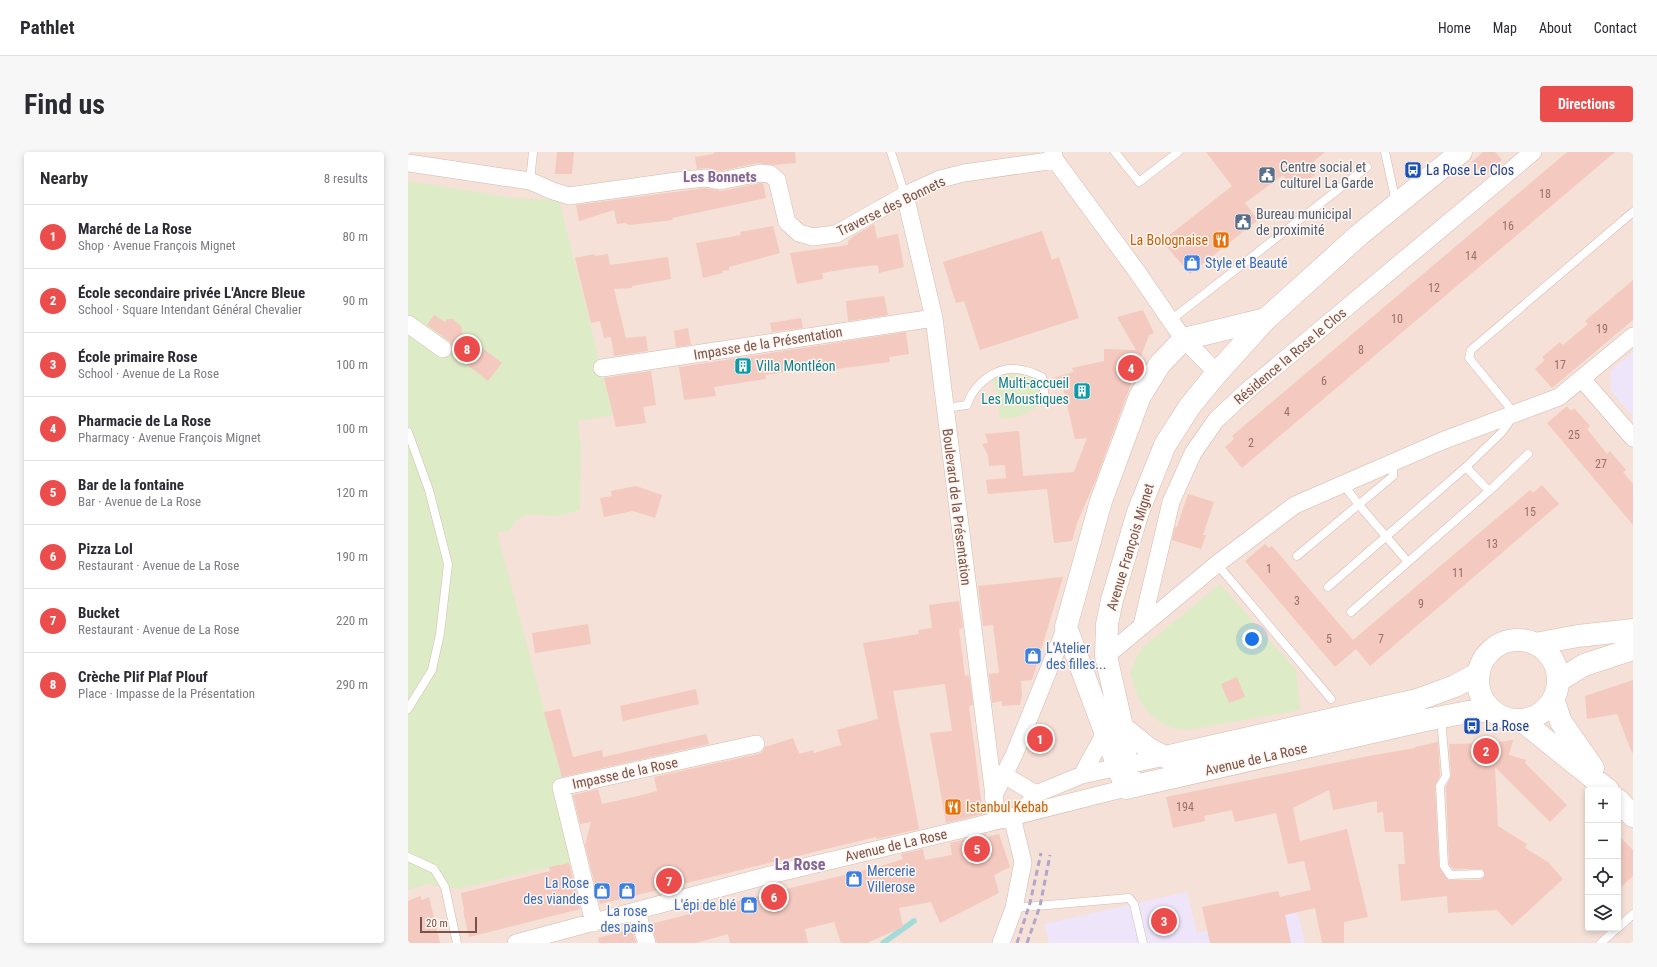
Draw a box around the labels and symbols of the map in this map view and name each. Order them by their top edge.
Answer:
place label: Centre social et culturel La Garde [1280,159,1374,191]
bus stop icon: La Rose Le Clos [1403,160,1423,180]
place label: La Rose Le Clos [1426,162,1514,178]
public building icon: Centre social et culturel La Garde [1257,165,1277,185]
district label: Les Bonnets [683,168,757,186]
street label: Traverse des Bonnets [834,173,948,239]
house number: 18 [1539,187,1551,201]
place label: Bureau municipal de proximité [1256,206,1352,238]
public building icon: Bureau municipal de proximité [1233,212,1253,232]
house number: 16 [1502,219,1514,233]
restaurant icon: La Bolognaise [1211,230,1231,250]
place label: La Bolognaise [1130,232,1208,248]
house number: 14 [1465,249,1477,263]
shop icon: Style et Beauté [1182,253,1202,273]
place label: Style et Beauté [1205,255,1288,271]
house number: 12 [1428,281,1440,295]
street label: Résidence la Rose le Clos [1231,304,1349,408]
house number: 10 [1391,312,1403,326]
house number: 19 [1596,322,1608,336]
street label: Impasse de la Présentation [693,323,843,363]
pin: 8 [454,334,480,364]
house number: 8 [1358,343,1364,357]
pin: 4 [1118,353,1144,383]
building icon: Villa Montléon [733,356,753,376]
place label: Villa Montléon [756,358,836,374]
house number: 17 [1554,358,1566,372]
house number: 6 [1321,374,1327,388]
place label: Multi-accueil Les Moustiques [981,375,1069,407]
building icon: Multi-accueil Les Moustiques [1072,381,1092,401]
house number: 4 [1284,405,1290,419]
street label: Boulevard de la Présentation [939,428,975,586]
house number: 25 [1568,428,1580,442]
house number: 2 [1248,436,1254,450]
house number: 27 [1595,457,1607,471]
street label: Avenue François Mignet [1103,482,1157,612]
house number: 15 [1524,505,1536,519]
house number: 13 [1486,537,1498,551]
house number: 1 [1266,562,1272,576]
house number: 11 [1452,566,1464,580]
house number: 3 [1294,594,1300,608]
house number: 9 [1418,597,1424,611]
your location [1242,629,1262,649]
house number: 5 [1326,632,1332,646]
house number: 7 [1378,632,1384,646]
place label: L'Atelier des filles... [1046,640,1106,672]
shop icon: L'Atelier des filles... [1023,646,1043,666]
bus stop icon: La Rose [1462,716,1482,736]
place label: La Rose [1485,718,1529,734]
pin: 1 [1027,724,1053,754]
pin: 2 [1473,736,1499,766]
street label: Avenue de La Rose [1203,739,1309,779]
street label: Impasse de la Rose [571,754,680,792]
restaurant icon: Istanbul Kebab [943,797,963,817]
place label: Istanbul Kebab [966,799,1048,815]
house number: 194 [1176,800,1194,814]
street label: Avenue de La Rose [843,825,949,865]
pin: 5 [964,834,990,864]
district label: La Rose [775,855,826,874]
place label: Mercerie Villerose [867,863,916,895]
pin: 7 [656,866,682,896]
shop icon: Mercerie Villerose [844,869,864,889]
place label: La Rose des viandes [523,875,589,907]
shop icon: La Rose des viandes [592,881,612,901]
shop icon: La rose des pains [617,881,637,901]
pin: 6 [761,882,787,912]
shop icon: L'épi de blé [739,895,759,915]
place label: L'épi de blé [674,897,736,913]
place label: La rose des pains [600,903,654,935]
pin: 3 [1151,906,1177,936]
scale bar [420,915,477,934]

